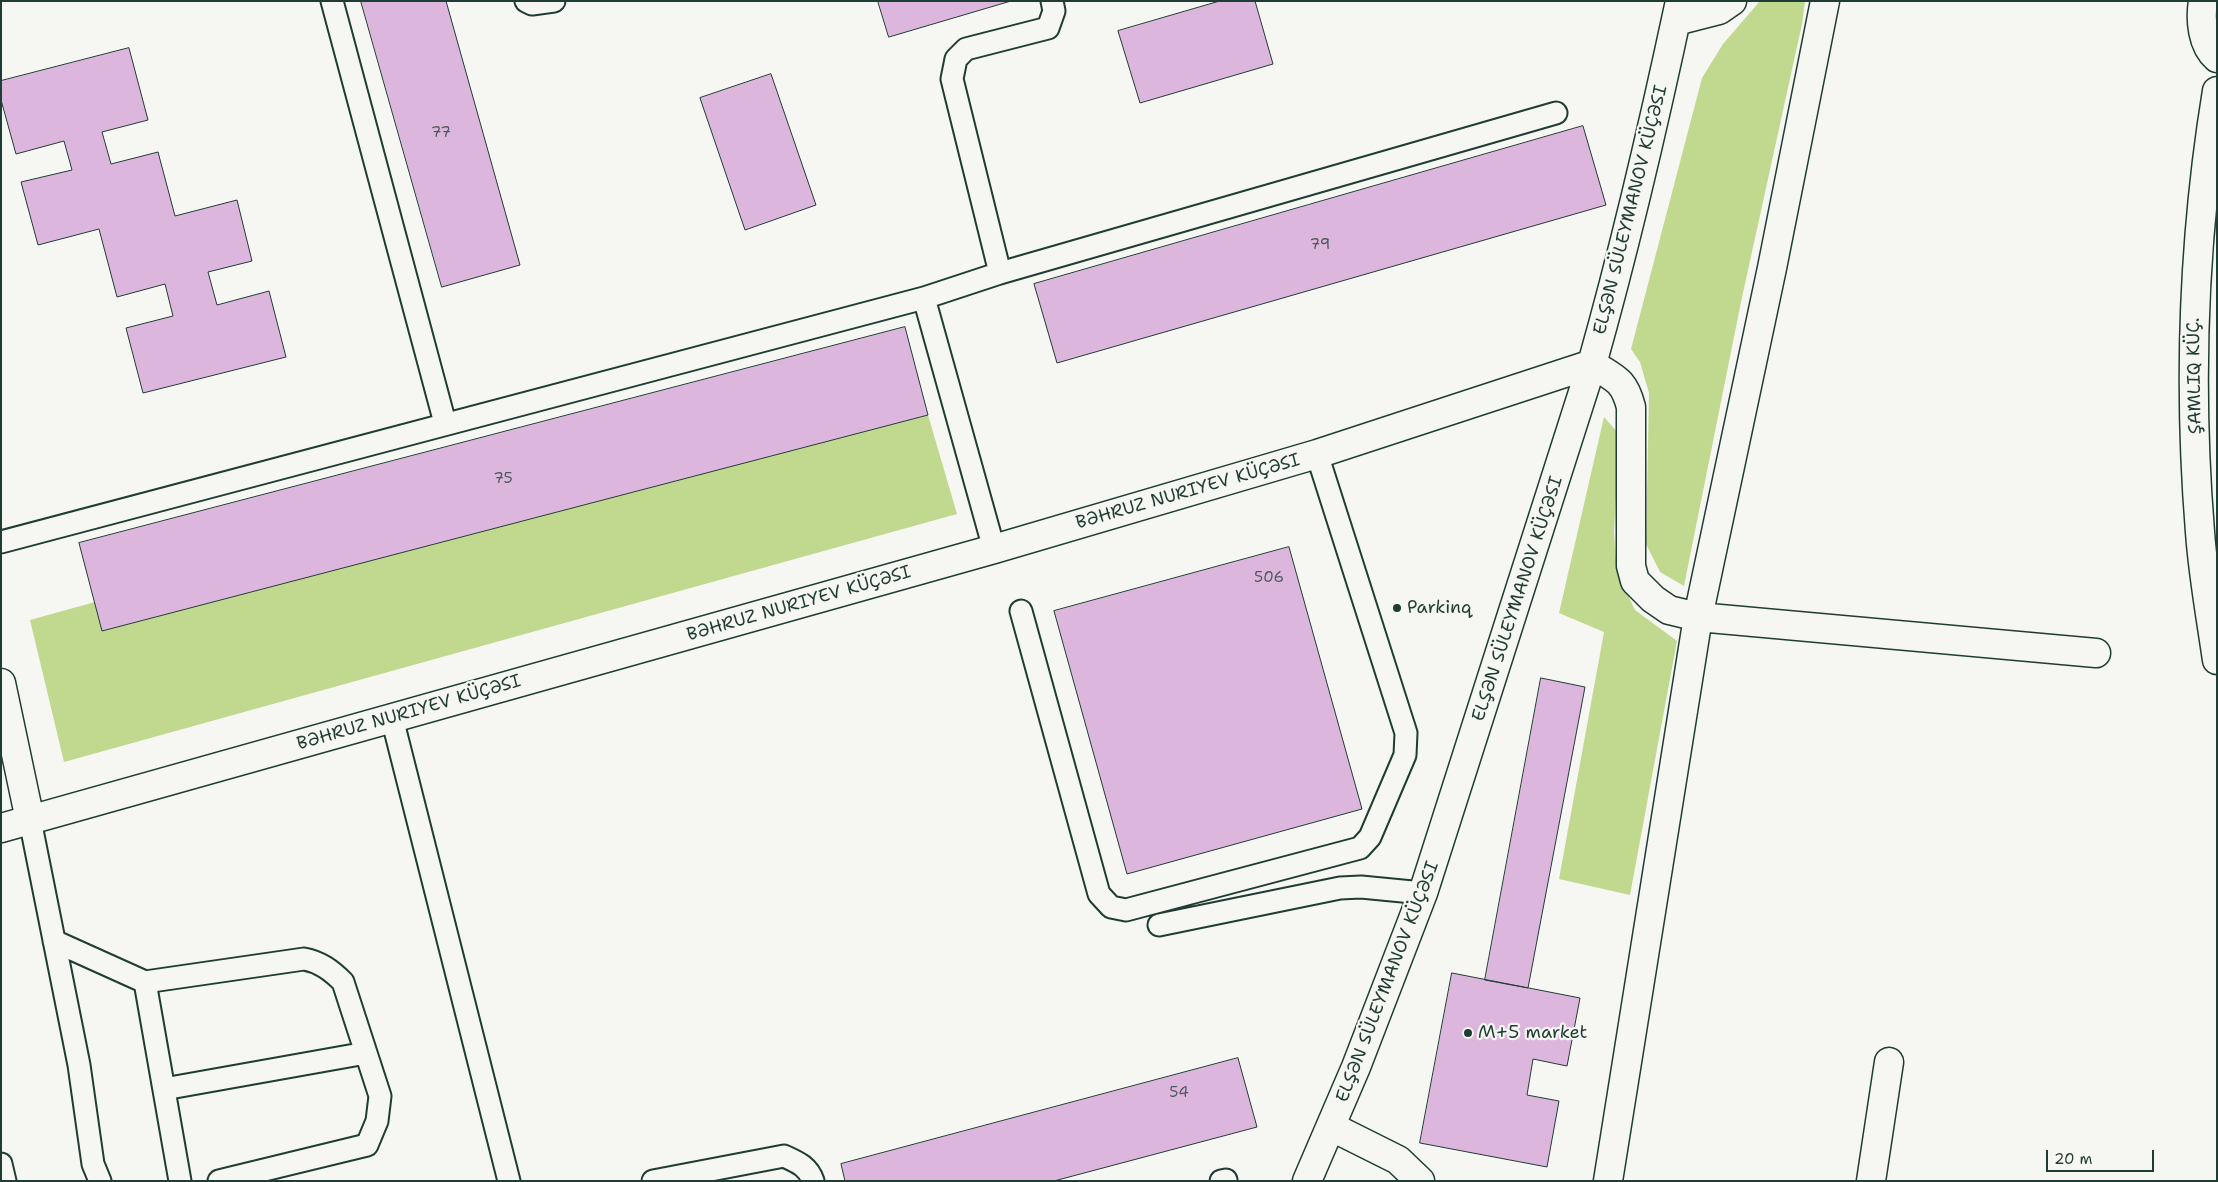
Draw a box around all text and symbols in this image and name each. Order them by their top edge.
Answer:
street label: ELŞƏN SÜLEYMANOV KÜÇƏSI [1590,83,1672,337]
house number: 77 [431,124,451,142]
house number: 79 [1310,236,1330,254]
street label: ŞAMLIQ KÜÇ. [2183,317,2207,435]
street label: BƏHRUZ NURIYEV KÜÇƏSI [1073,450,1303,534]
house number: 75 [493,470,513,488]
street label: ELŞƏN SÜLEYMANOV KÜÇƏSI [1468,474,1568,724]
street label: BƏHRUZ NURIYEV KÜÇƏSI [684,562,914,646]
house number: 506 [1254,569,1284,587]
place label: Parkinq [1407,597,1472,619]
marker: Parkinq [1391,602,1403,614]
street label: BƏHRUZ NURIYEV KÜÇƏSI [294,671,524,755]
street label: ELŞƏN SÜLEYMANOV KÜÇƏSI [1332,858,1444,1106]
place label: М+5 market [1478,1022,1587,1044]
marker: М+5 market [1462,1027,1474,1039]
house number: 54 [1169,1084,1189,1102]
scale bar [2048,1140,2156,1172]
text: 20 m [2054,1149,2093,1169]

